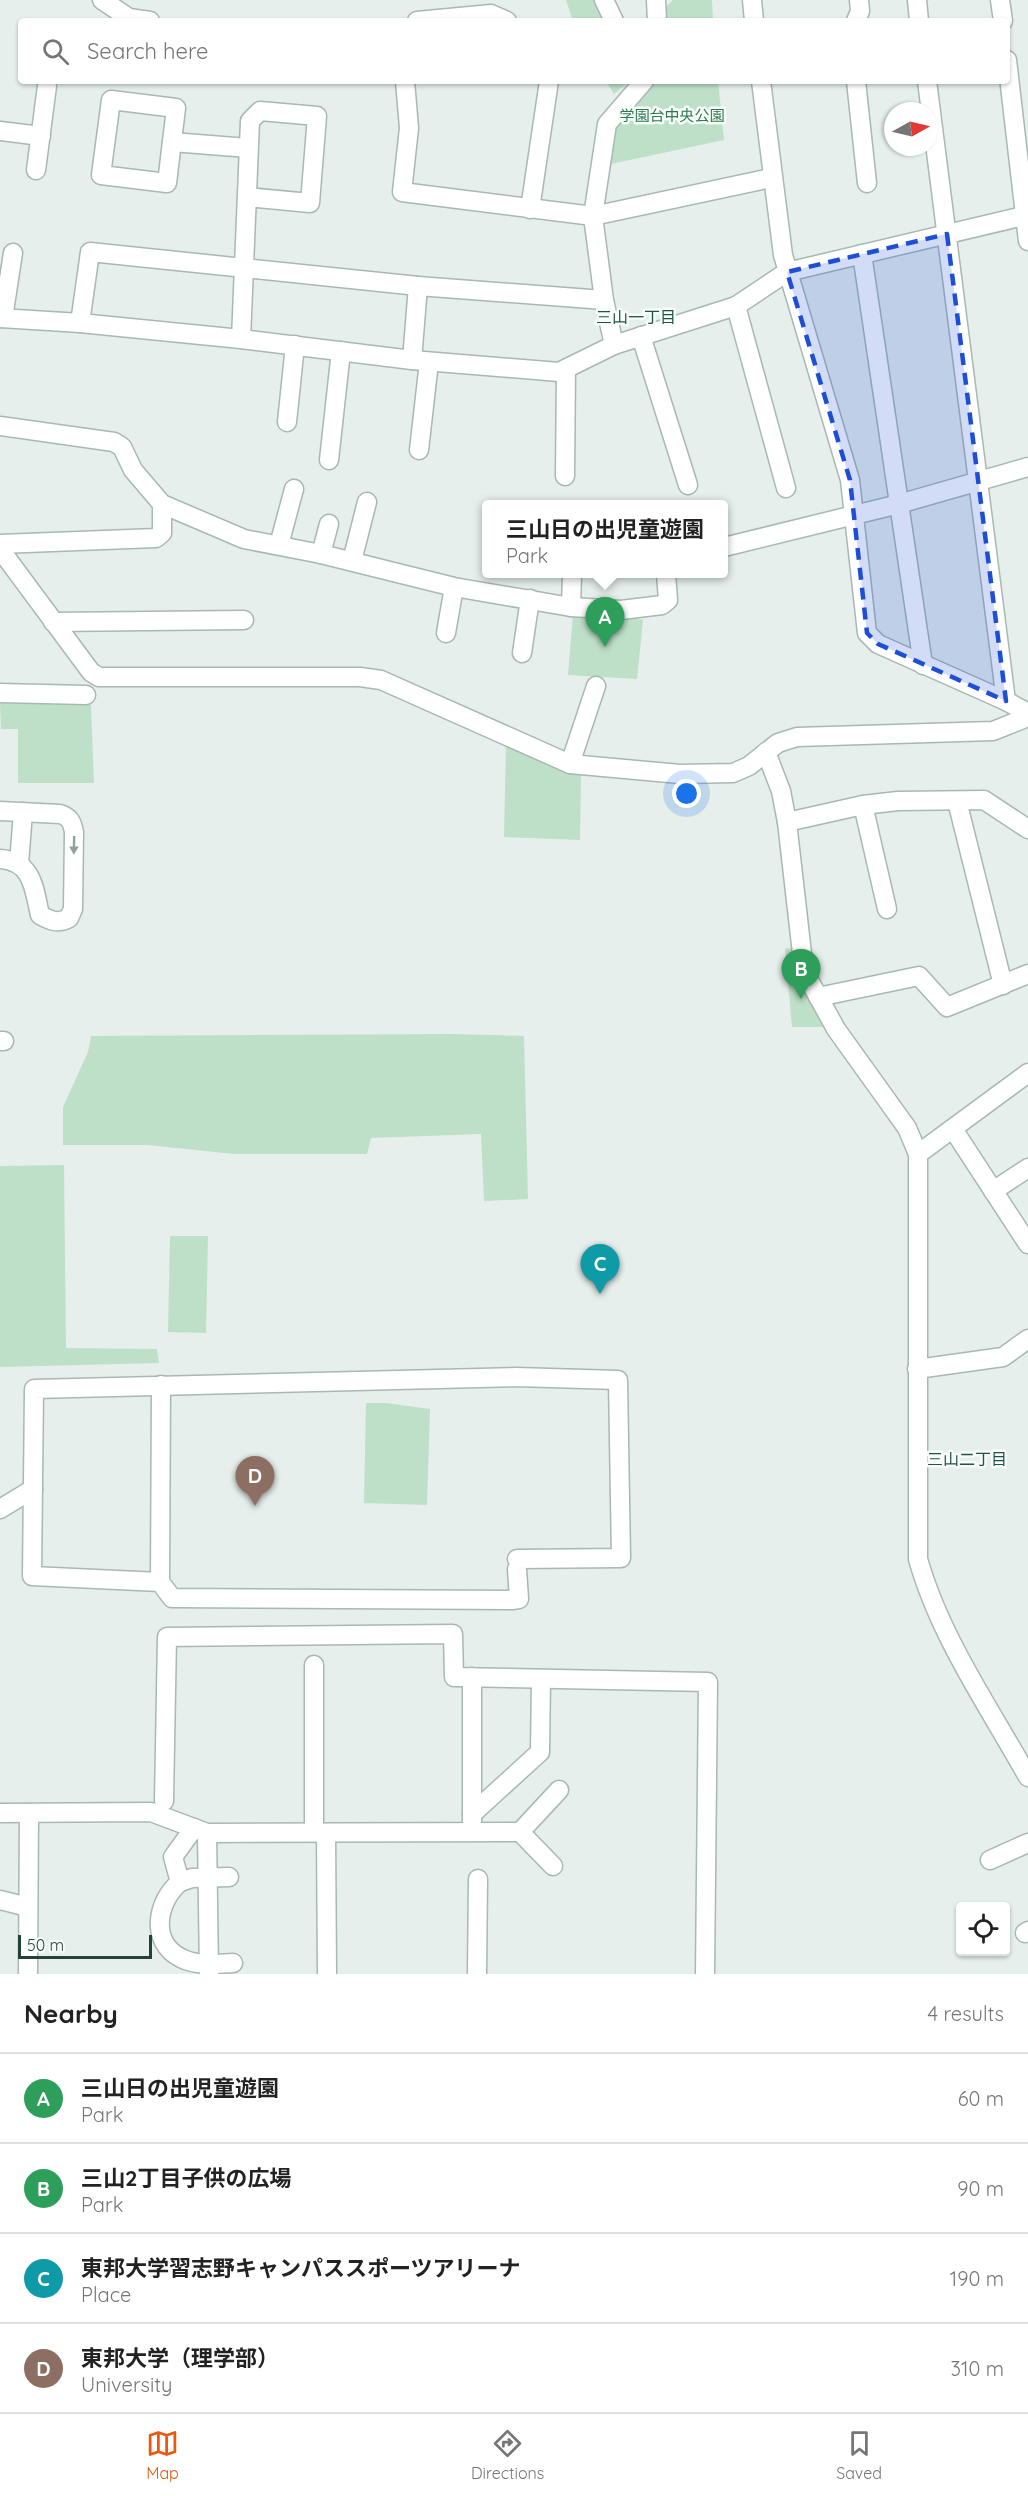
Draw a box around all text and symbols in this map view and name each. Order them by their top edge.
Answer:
search box [18,18,1010,84]
icon: search [39,35,72,68]
text: Search here [87,37,208,65]
north arrow [884,102,938,156]
park label: 学園台中央公園 [619,106,725,125]
district label: 三山一丁目 [596,307,676,327]
popup [482,500,728,578]
text: 三山日の出児童遊園 [506,515,704,543]
text: Park [506,543,548,568]
pin: A [586,598,624,647]
your location [672,779,701,808]
one-way arrow [69,835,79,854]
pin: B [782,950,820,999]
pin: C [580,1244,620,1294]
district label: 三山二丁目 [927,1449,1007,1469]
pin: D [236,1456,274,1506]
map controls [956,1902,1010,1956]
button: locate [956,1902,1010,1956]
scale bar [18,1932,152,1960]
text: 50 m [27,1935,64,1955]
text: Nearby [24,1997,118,2030]
text: 4 results [928,2001,1004,2026]
text: 三山日の出児童遊園 [81,2074,279,2102]
text: A [37,2086,50,2111]
text: 60 m [958,2086,1004,2111]
text: Park [81,2102,123,2127]
text: 三山2丁目子供の広場 [81,2164,292,2192]
text: B [37,2176,50,2201]
text: 90 m [957,2176,1004,2201]
text: Park [81,2192,123,2217]
text: 東邦大学習志野キャンパススポーツアリーナ [81,2254,521,2282]
text: C [37,2266,50,2291]
text: 190 m [950,2266,1004,2291]
text: Place [81,2282,131,2307]
text: 東邦大学（理学部） [81,2344,279,2372]
text: D [36,2356,51,2381]
text: 310 m [951,2356,1004,2381]
text: University [81,2372,172,2397]
tab: Map [146,2427,179,2483]
tab: Directions [471,2427,544,2483]
tab: Saved [836,2427,882,2483]

